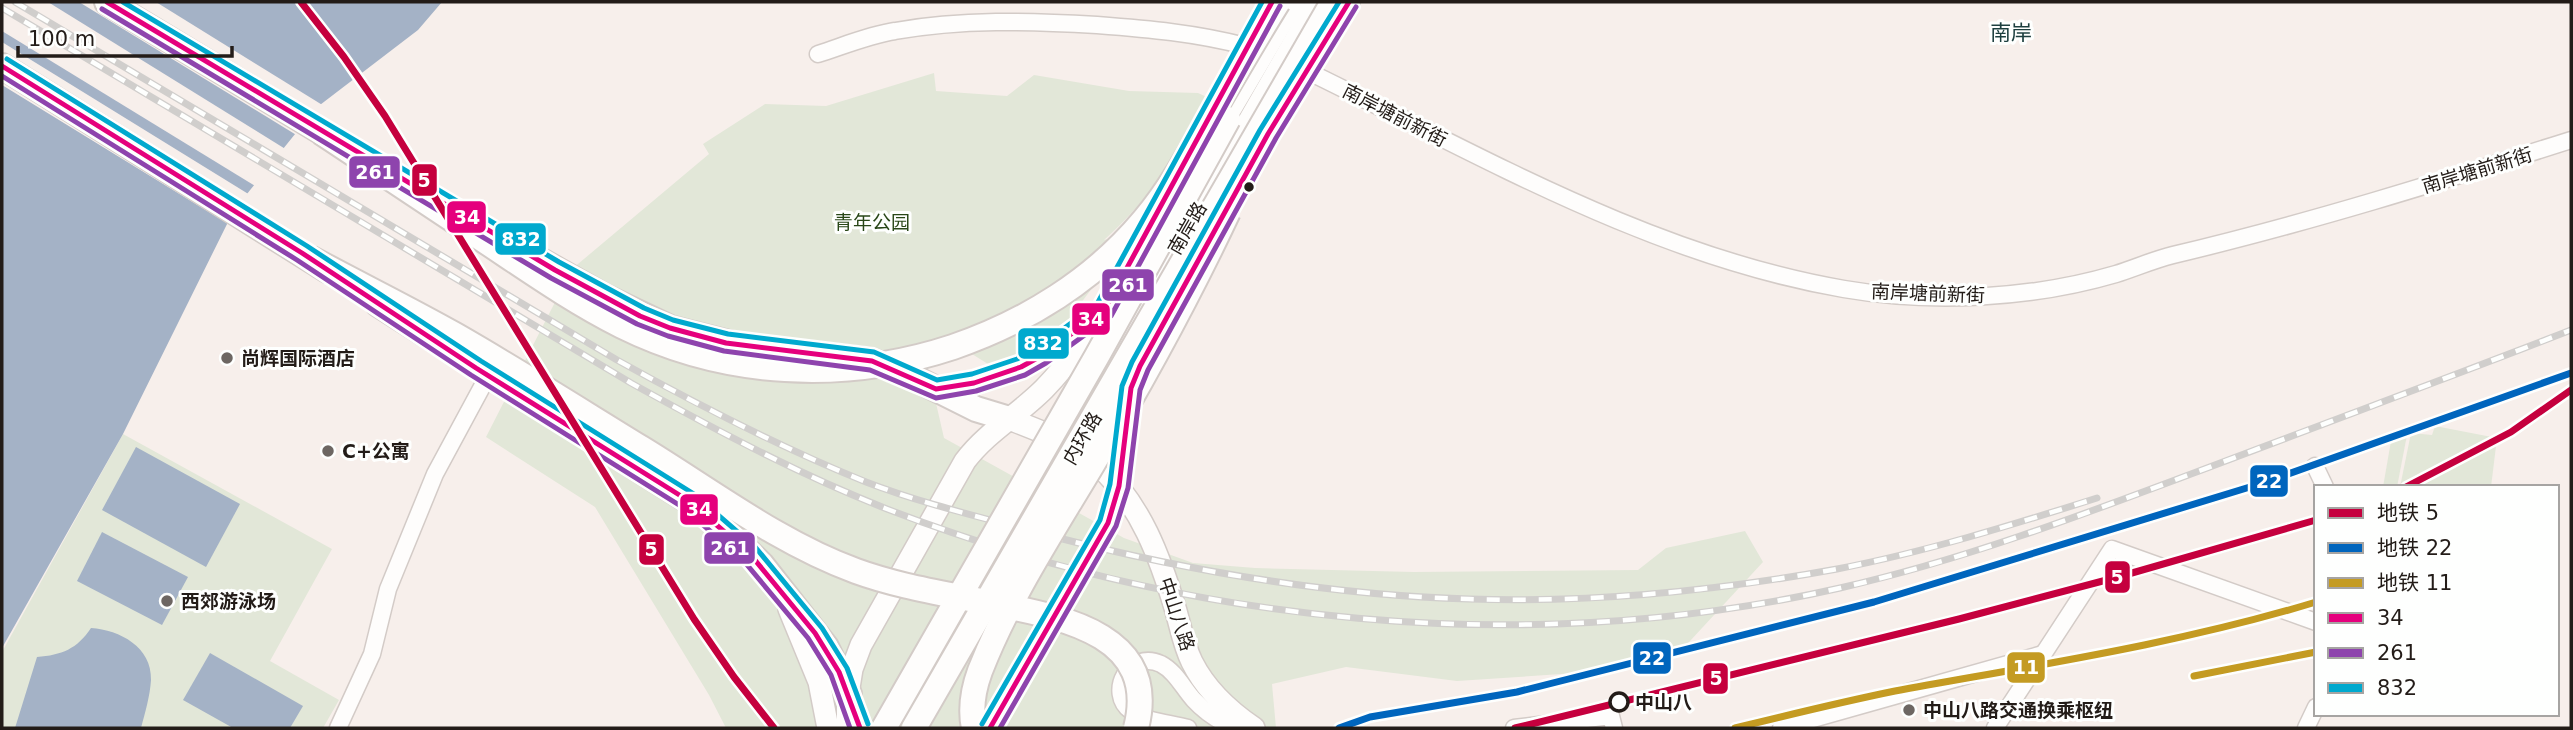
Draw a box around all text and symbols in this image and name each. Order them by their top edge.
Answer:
scale bar [18,14,231,58]
district label: 南岸 [1990,21,2032,45]
text: 100 m [28,27,95,51]
street label: 南岸塘前新街 [1339,79,1451,151]
street label: 南岸塘前新街 [2419,143,2535,197]
line badge: 261 [348,155,401,189]
text: 261 [355,161,395,183]
line badge: 5 [411,163,438,197]
text: 5 [417,169,431,191]
unlabelled marker [1242,180,1256,194]
street label: 南岸路 [1163,198,1211,258]
line badge: 34 [446,200,487,234]
text: 34 [454,206,480,228]
park label: 青年公园 [834,211,910,233]
line badge: 832 [494,222,547,256]
text: 832 [501,228,541,250]
line badge: 261 [1101,268,1155,302]
text: 261 [1108,274,1148,296]
street label: 南岸塘前新街 [1871,280,1985,306]
line badge: 34 [1071,302,1111,336]
text: 34 [1078,308,1104,330]
line badge: 832 [1017,327,1070,360]
text: 832 [1023,332,1063,354]
place label: 尚辉国际酒店 [241,347,355,369]
marker: 尚辉国际酒店 [219,350,235,366]
street label: 内环路 [1058,408,1106,468]
place label: C+公寓 [342,440,410,462]
marker: C+公寓 [320,443,336,459]
line badge: 22 [2249,464,2289,498]
text: 22 [2256,470,2282,492]
legend [2314,485,2559,716]
line badge: 34 [679,493,719,526]
text: 34 [686,498,712,520]
text: 地铁 5 [2377,501,2439,525]
line badge: 261 [703,531,756,565]
line badge: 5 [638,533,665,566]
text: 地铁 22 [2377,536,2452,560]
text: 261 [710,537,750,559]
text: 5 [644,538,658,560]
line badge: 5 [2104,560,2131,594]
text: 5 [2110,566,2124,588]
text: 地铁 11 [2377,571,2452,595]
street label: 中山八路 [1155,574,1199,654]
place label: 西郊游泳场 [181,590,276,612]
marker: 西郊游泳场 [159,593,175,609]
text: 34 [2377,606,2404,630]
line badge: 22 [1632,641,1672,675]
text: 261 [2377,641,2417,665]
text: 22 [1639,647,1665,669]
line badge: 11 [2006,651,2046,684]
text: 11 [2013,656,2039,678]
line badge: 5 [1702,662,1729,695]
text: 5 [1709,667,1723,689]
text: 832 [2377,676,2417,700]
place label: 中山八 [1635,691,1692,713]
marker: 中山八 [1609,692,1629,712]
place label: 中山八路交通换乘枢纽 [1923,699,2113,721]
marker: 中山八路交通换乘枢纽 [1901,702,1917,718]

